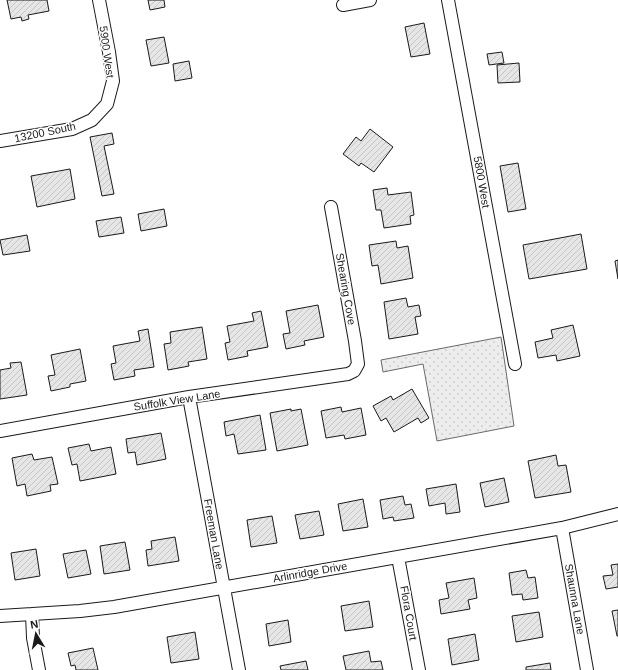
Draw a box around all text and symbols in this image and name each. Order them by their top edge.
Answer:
street label: 5900 West [97,25,117,79]
street label: 13200 South [13,120,77,144]
street label: 5800 West [472,155,492,209]
street label: Shearing Cove [334,252,358,326]
street label: Suffolk View Lane [133,387,221,413]
street label: Freeman Lane [202,498,226,570]
street label: Arlinridge Drive [272,560,348,584]
street label: Shaunna Lane [563,563,587,635]
street label: Flora Court [398,585,420,641]
north arrow [16,614,56,654]
text: N [29,618,39,631]

